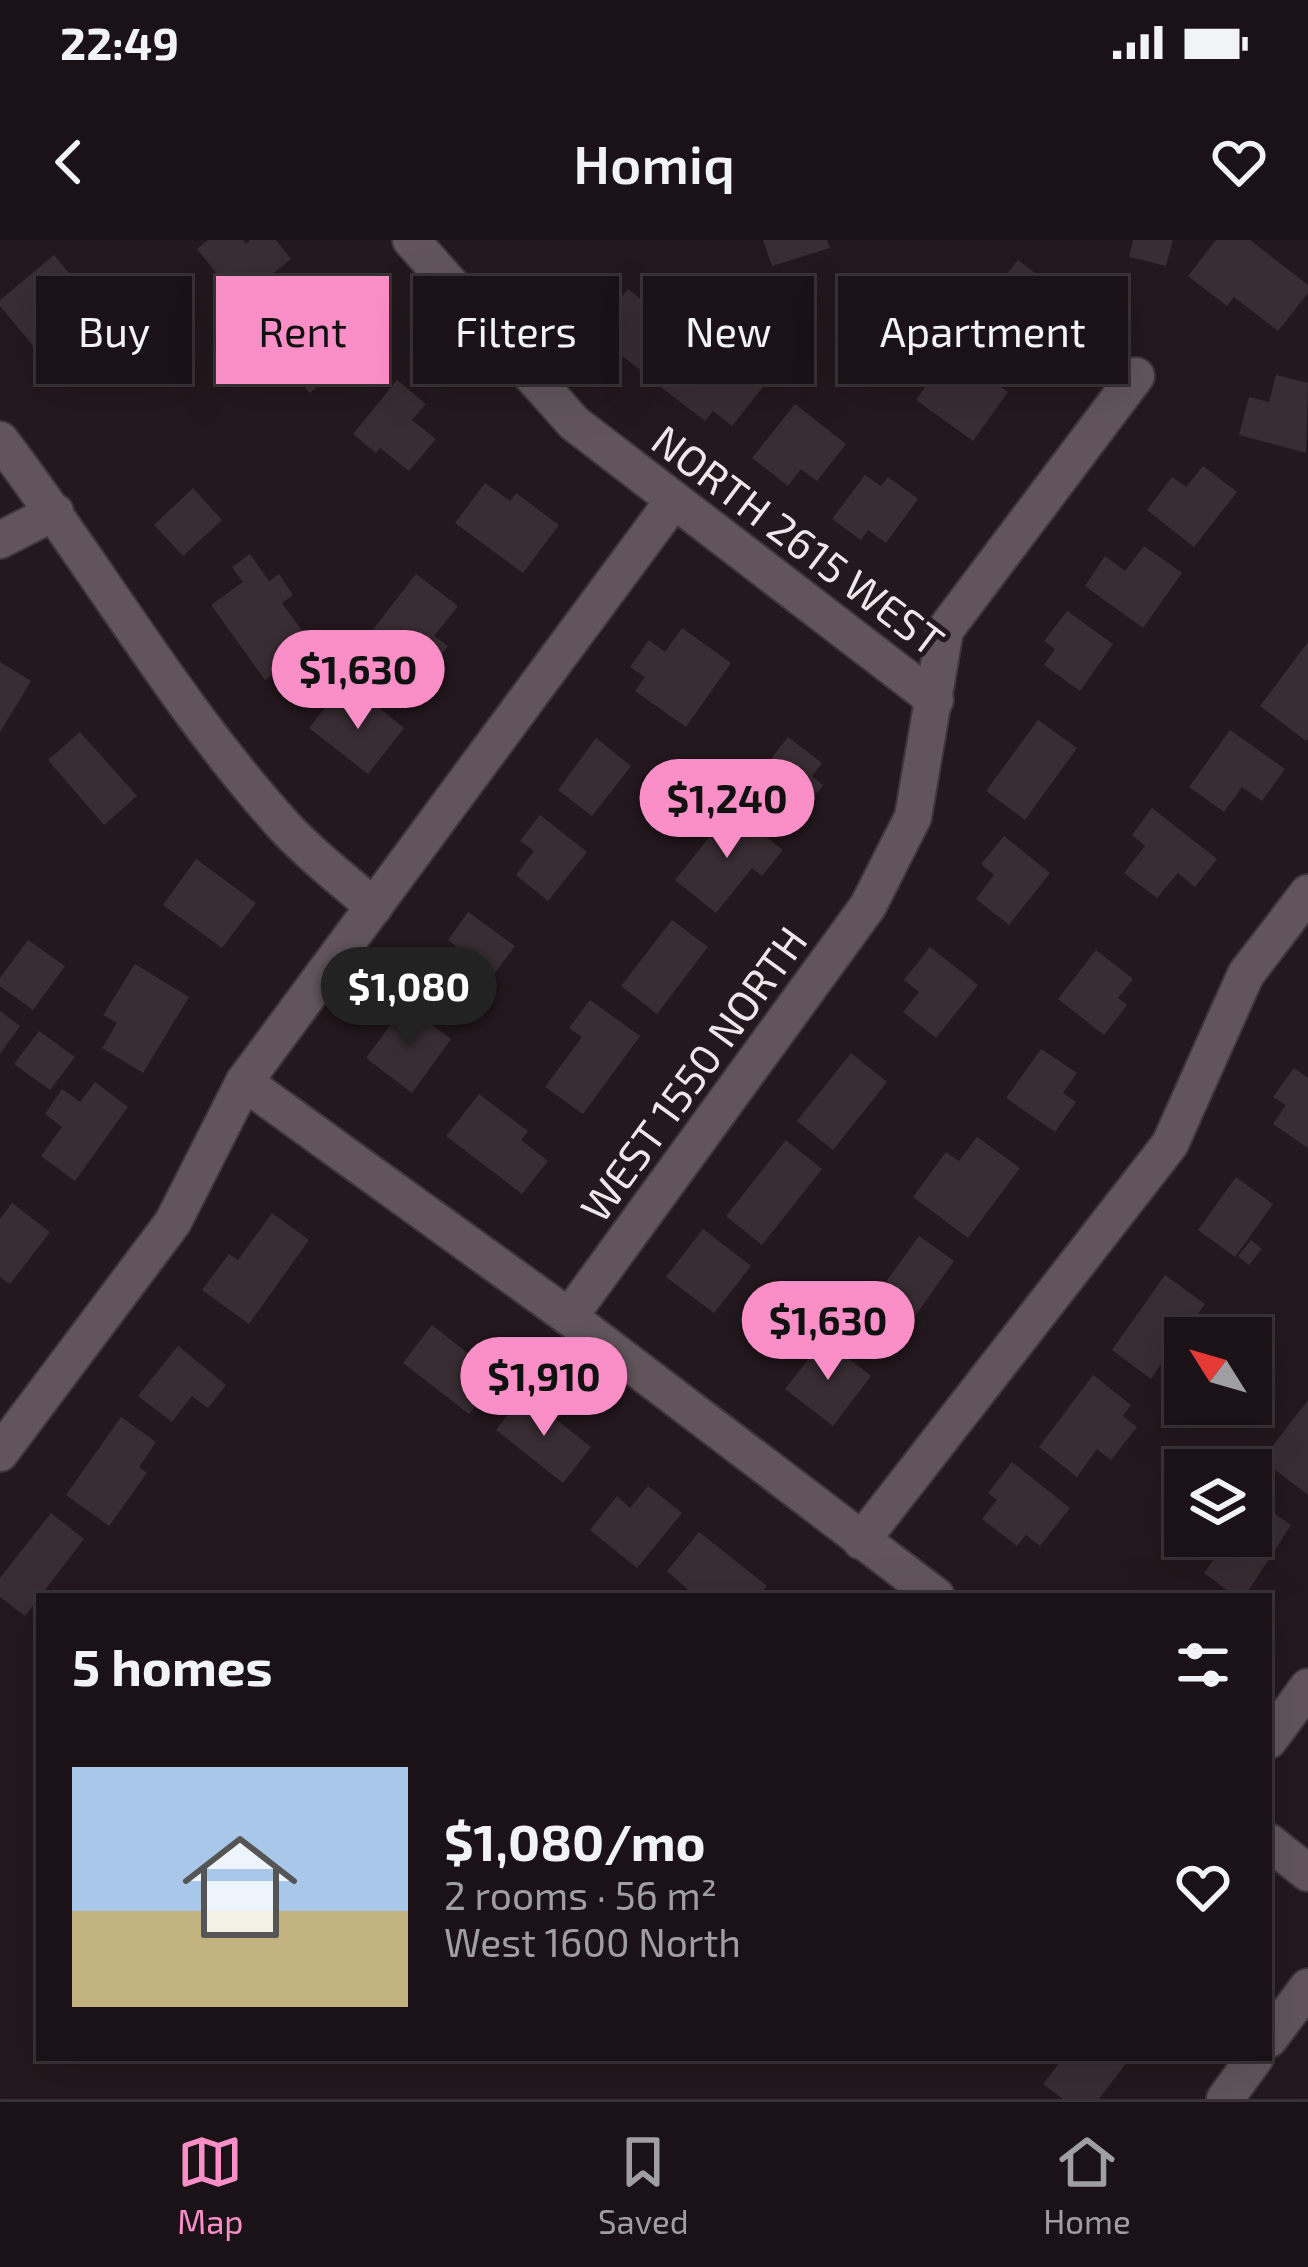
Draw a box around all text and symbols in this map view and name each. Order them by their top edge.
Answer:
text: 22:49 [60,15,179,69]
icon: back [36,129,102,195]
icon: heart [1206,129,1272,195]
text: Homiq [573,130,735,195]
chip: Buy [36,276,192,384]
chip: Rent [216,276,389,384]
chip: Filters [413,276,619,384]
chip: New [643,276,814,384]
chip: Apartment [838,276,1128,384]
street label: NORTH 2615 WEST [643,413,955,665]
pin: $1,630 [260,630,456,732]
text: $1,630 [299,645,417,692]
pin: $1,240 [629,759,825,861]
text: $1,240 [666,774,788,821]
street label: WEST 1550 NORTH [568,916,816,1230]
pin: $1,080 [311,947,507,1049]
text: $1,080 [348,962,470,1009]
pin: $1,630 [730,1281,926,1383]
text: $1,630 [769,1296,887,1343]
north arrow [1164,1317,1272,1425]
map controls [1164,1317,1272,1557]
pin: $1,910 [446,1337,642,1439]
text: $1,910 [487,1352,601,1399]
button: layers [1164,1449,1272,1557]
icon: filters [1170,1632,1236,1698]
text: 5 homes [72,1635,273,1696]
text: $1,080/mo [444,1810,706,1871]
icon: home [168,1815,312,1959]
icon: heart [1170,1854,1236,1920]
text: 2 rooms · 56 m² [444,1871,717,1918]
text: West 1600 North [444,1918,741,1965]
tab: Map [177,2129,244,2241]
tab: Saved [598,2129,689,2241]
tab: Home [1043,2129,1131,2241]

